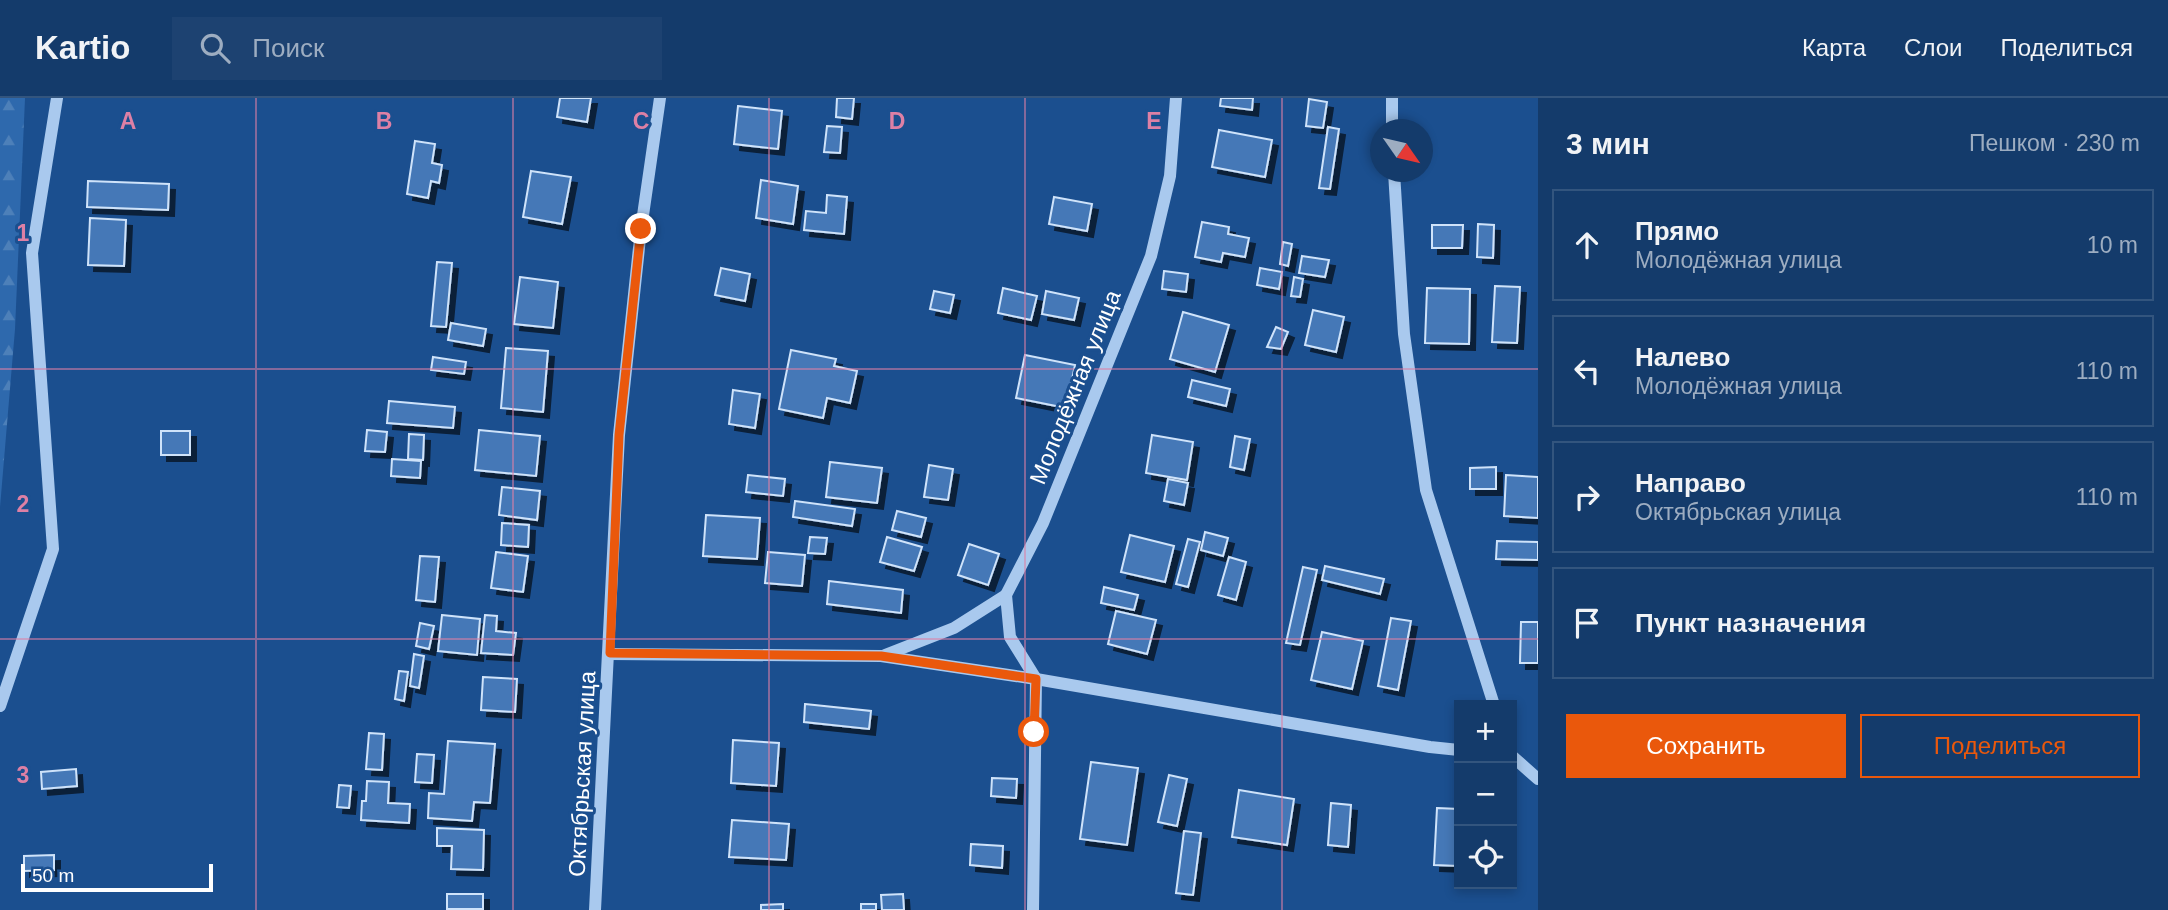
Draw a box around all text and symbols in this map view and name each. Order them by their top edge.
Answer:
search box [172,17,662,80]
text: Kartio [35,29,130,66]
icon: search [196,29,234,67]
text: Поиск [252,33,324,63]
text: Карта [1802,34,1866,61]
text: Слои [1904,34,1962,61]
text: Поделиться [2000,34,2133,61]
text: A [120,108,136,134]
text: B [376,108,392,134]
text: C [633,108,649,134]
text: D [889,108,905,134]
text: E [1146,108,1162,134]
north arrow [1370,119,1433,182]
text: 3 мин [1566,127,1650,160]
text: Пешком · 230 m [1969,130,2140,156]
route end [625,213,656,244]
text: Прямо [1635,216,1719,246]
text: 1 [17,220,30,246]
icon: ahead [1568,226,1606,264]
text: 10 m [2087,232,2138,258]
text: Молодёжная улица [1635,247,1842,273]
street label: Молодёжная улица [1024,286,1126,488]
text: Налево [1635,342,1730,372]
icon: left [1568,352,1606,390]
text: 110 m [2076,358,2138,384]
text: Молодёжная улица [1635,373,1842,399]
text: Направо [1635,468,1746,498]
icon: right [1568,478,1606,516]
text: 110 m [2076,484,2138,510]
text: 2 [17,491,29,517]
text: Октябрьская улица [1635,499,1841,525]
icon: arrive [1568,604,1606,642]
text: Пункт назначения [1635,608,1866,638]
street label: Октябрьская улица [564,670,600,878]
map controls [1454,700,1517,889]
button: + [1454,700,1517,763]
button: Сохранить [1566,714,1846,778]
button: Поделиться [1860,714,2140,778]
route start [1018,716,1049,747]
text: 3 [17,762,29,788]
button: − [1454,763,1517,826]
button: locate [1454,826,1517,889]
scale bar [21,861,214,893]
text: 50 m [32,865,74,886]

